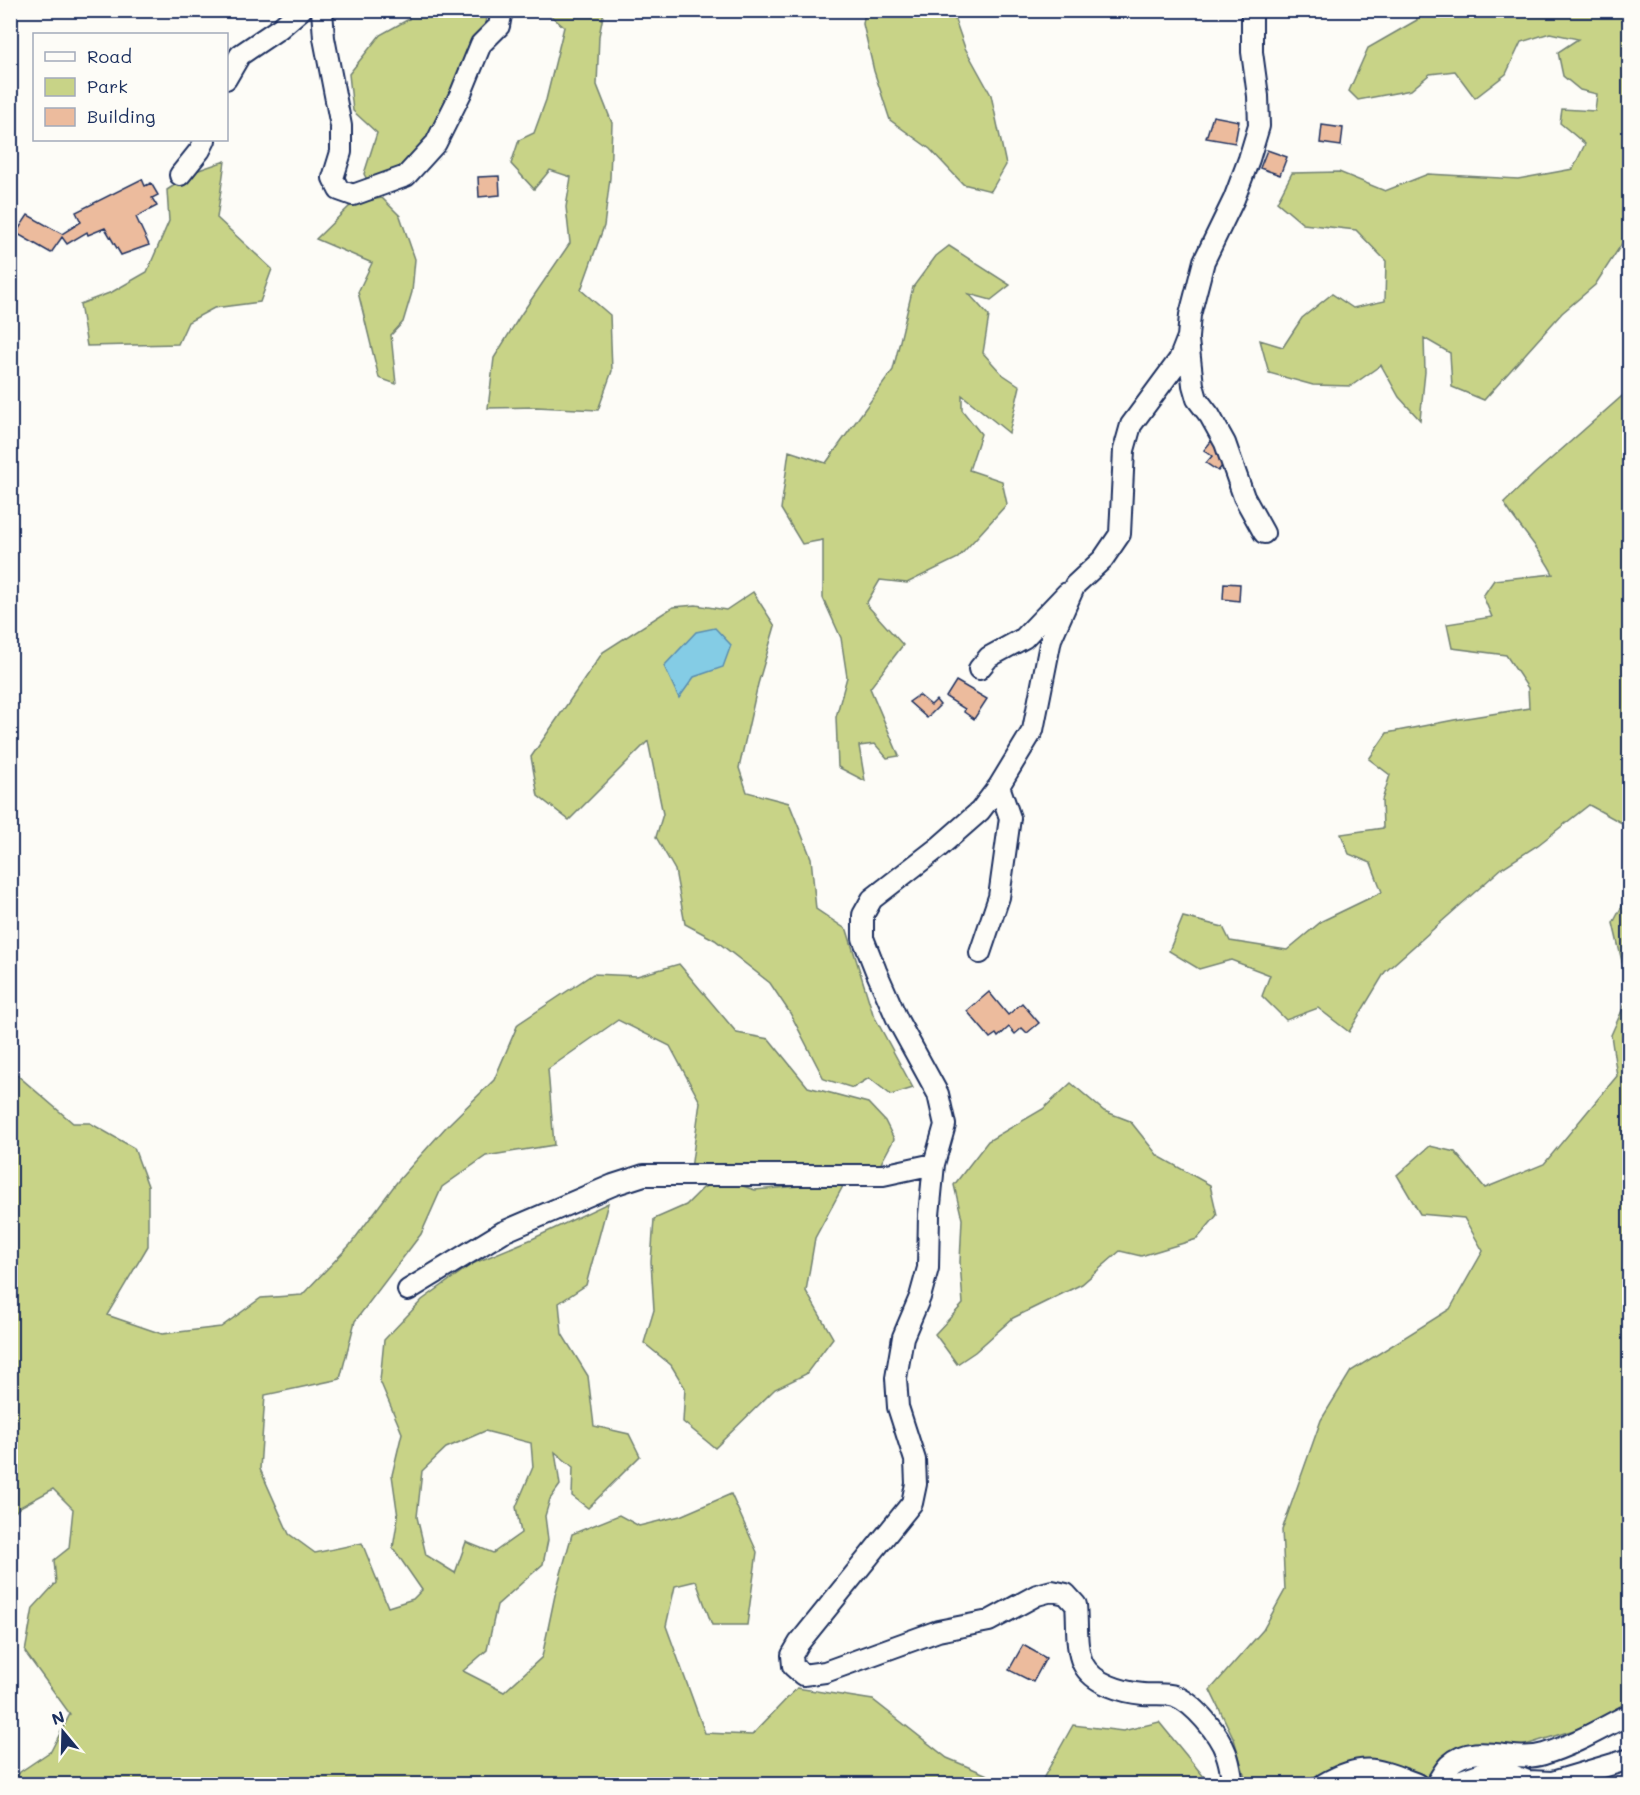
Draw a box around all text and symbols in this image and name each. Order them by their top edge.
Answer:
legend [33,33,228,141]
text: Road [87,44,132,68]
text: Park [87,74,128,98]
text: Building [87,104,155,128]
north arrow [33,1702,93,1762]
text: N [49,1705,67,1729]

